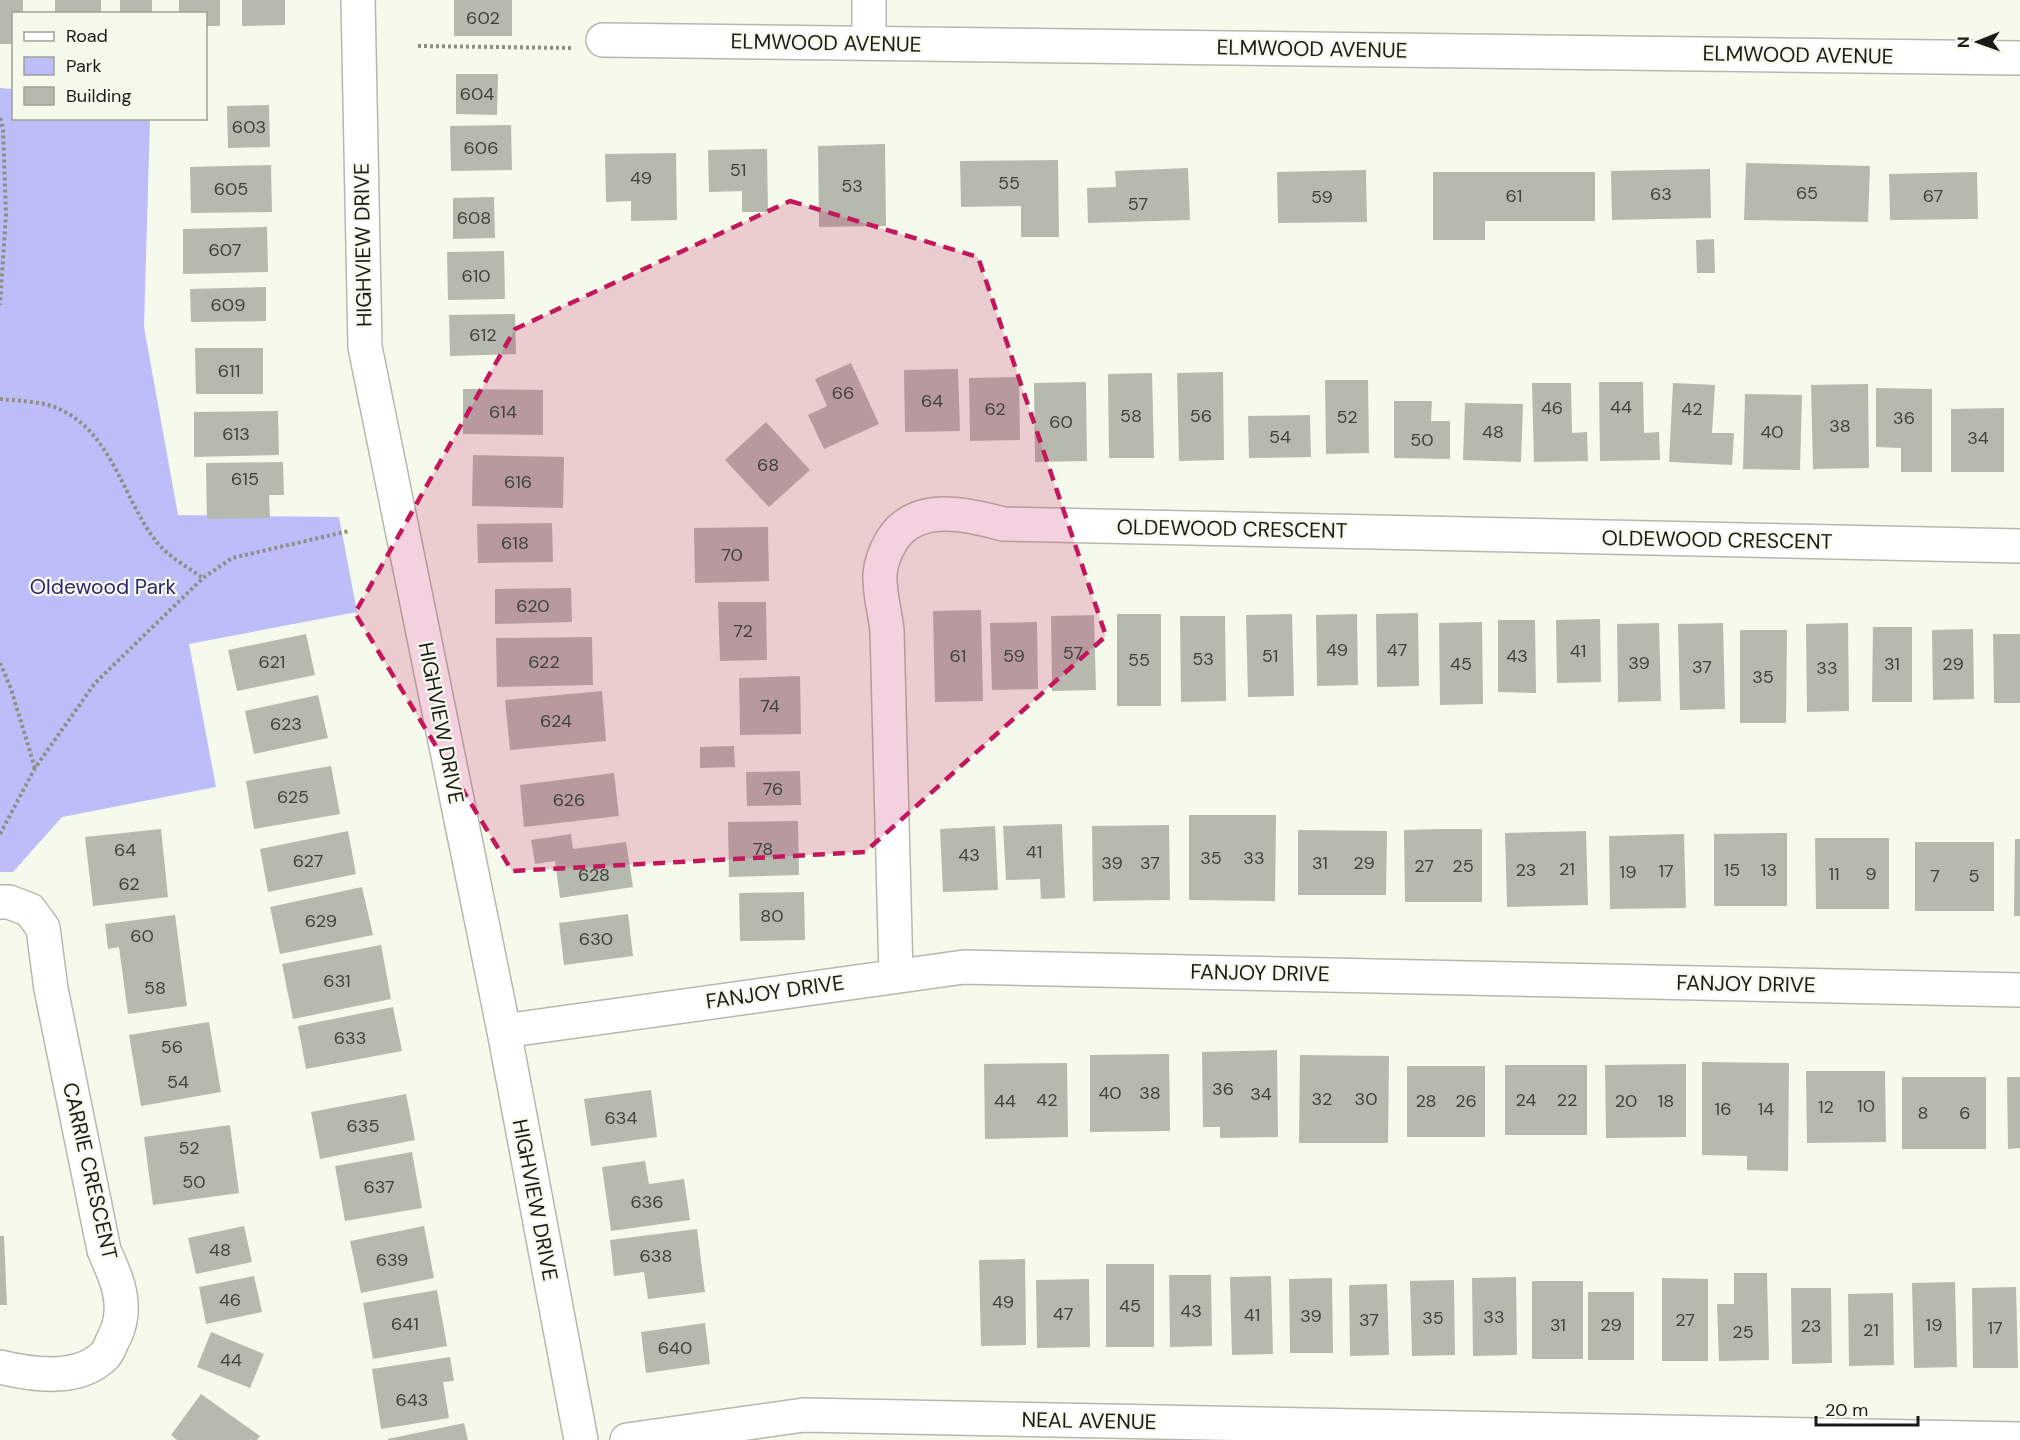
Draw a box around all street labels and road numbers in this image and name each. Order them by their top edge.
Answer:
street label: ELMWOOD AVENUE [730,27,922,59]
street label: ELMWOOD AVENUE [1216,33,1408,65]
street label: ELMWOOD AVENUE [1702,39,1894,71]
street label: HIGHVIEW DRIVE [348,163,378,327]
street label: OLDEWOOD CRESCENT [1116,513,1348,545]
street label: OLDEWOOD CRESCENT [1601,524,1833,556]
street label: HIGHVIEW DRIVE [412,640,470,806]
street label: FANJOY DRIVE [1190,958,1330,988]
street label: FANJOY DRIVE [704,968,846,1016]
street label: FANJOY DRIVE [1676,969,1816,999]
street label: CARRIE CRESCENT [56,1080,124,1262]
street label: HIGHVIEW DRIVE [506,1117,564,1283]
street label: NEAL AVENUE [1021,1406,1157,1436]

